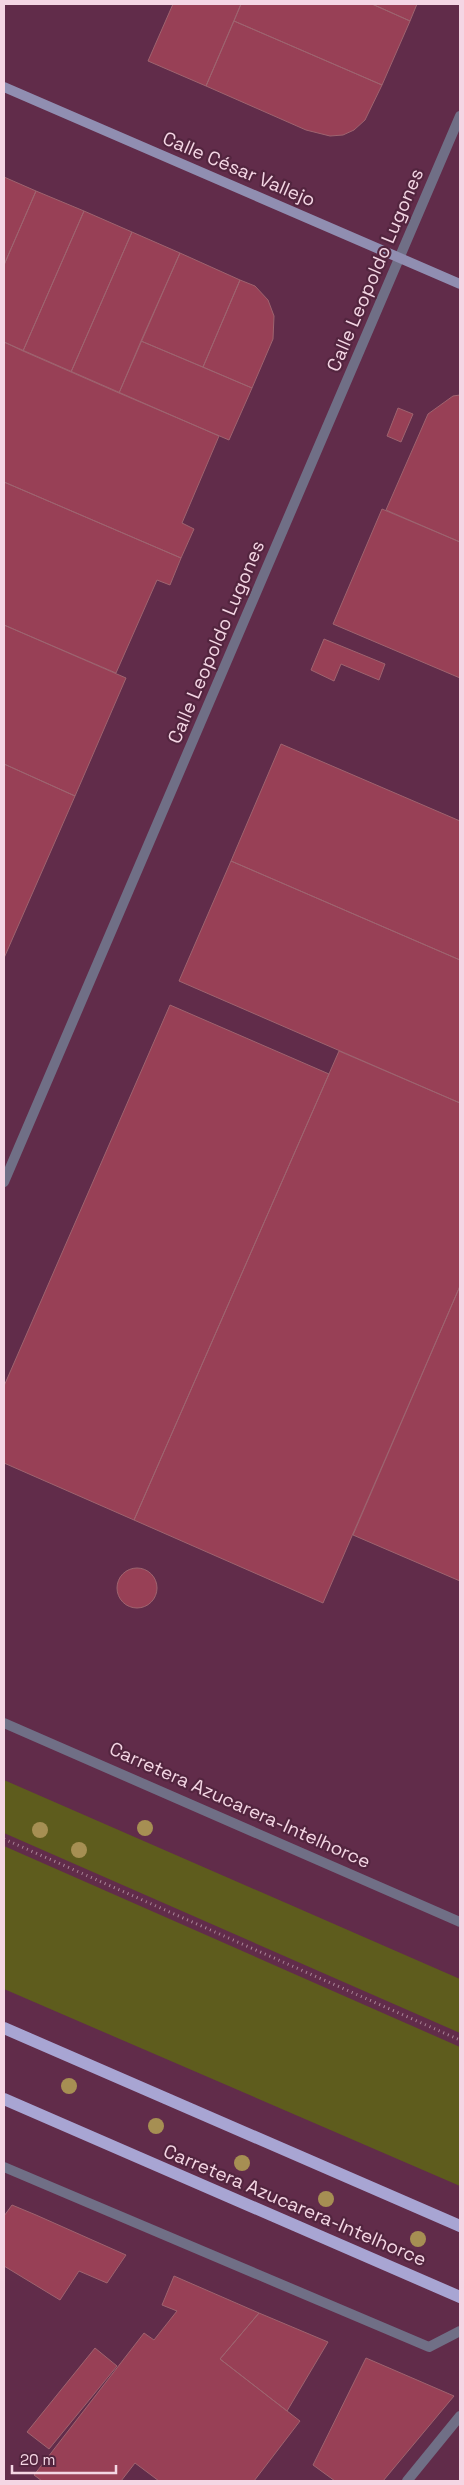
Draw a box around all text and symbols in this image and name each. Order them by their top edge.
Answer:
street label: Calle César Vallejo [159,126,319,212]
street label: Calle Leopoldo Lugones [321,165,429,375]
street label: Calle Leopoldo Lugones [162,537,270,747]
street label: Carretera Azucarera-Intelhorce [106,1736,374,1874]
street label: Carretera Azucarera-Intelhorce [160,2138,430,2272]
scale bar [12,2442,116,2474]
text: 20 m [20,2450,55,2469]

